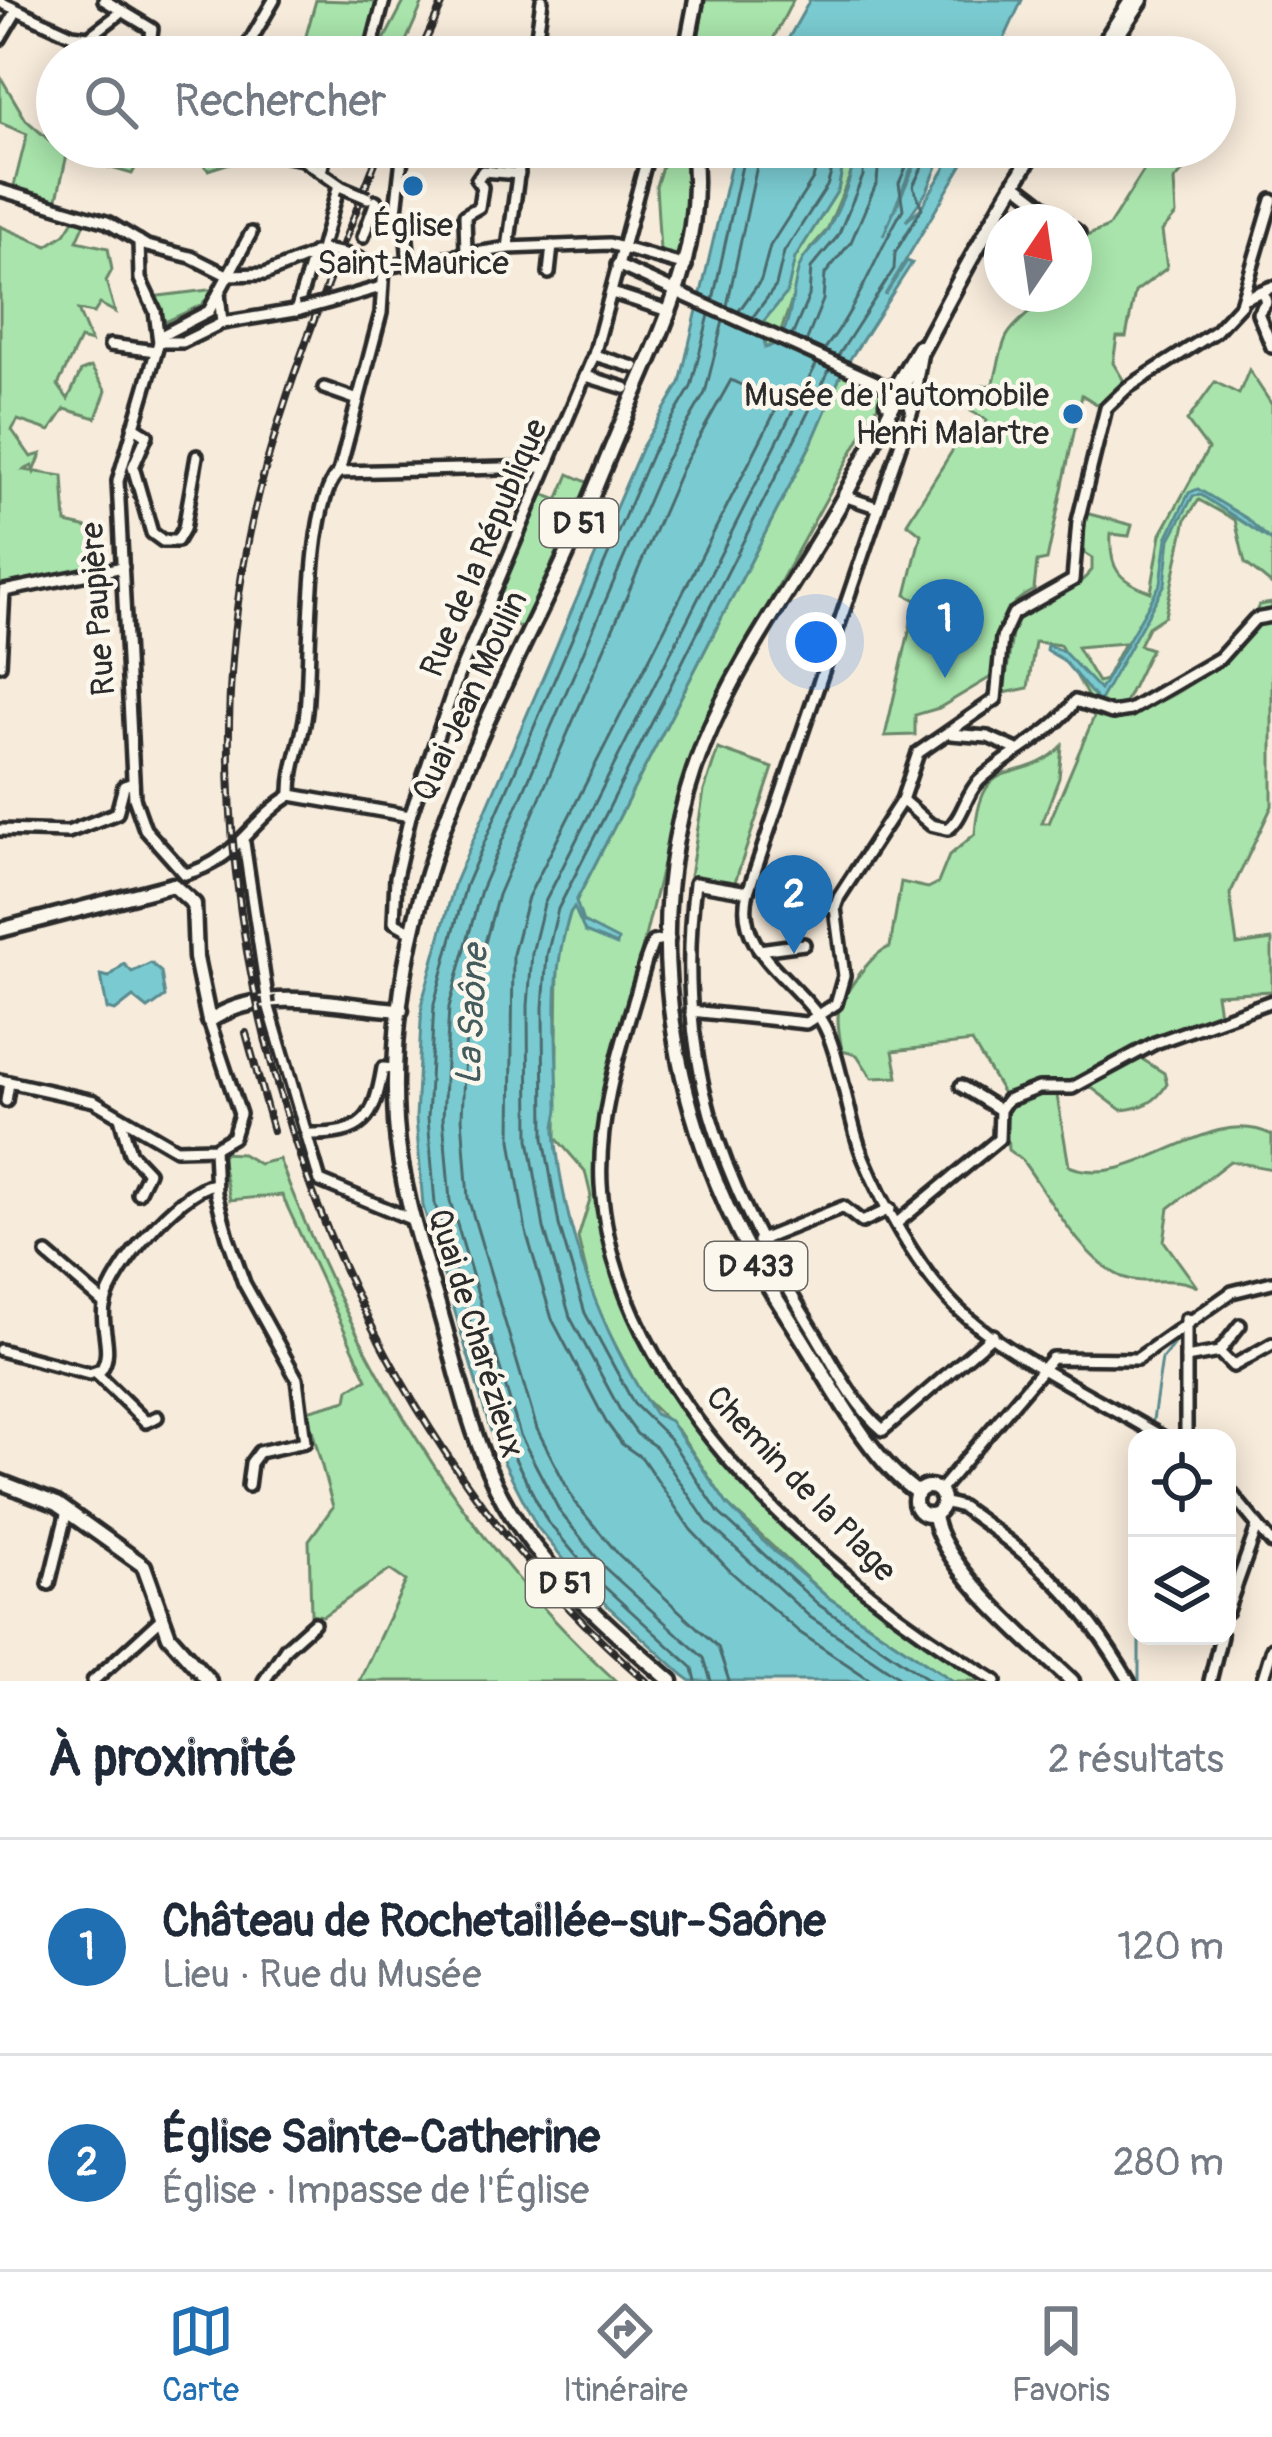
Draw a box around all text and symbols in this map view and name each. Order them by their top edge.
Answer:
search box [36,36,1236,168]
icon: search [78,69,144,135]
text: Rechercher [174,74,387,130]
marker: Église Saint-Maurice [400,173,426,199]
north arrow [984,204,1092,312]
place label: Église Saint-Maurice [317,205,509,284]
place label: Musée de l'automobile Henri Malartre [744,375,1049,454]
marker: Musée de l'automobile Henri Malartre [1060,401,1086,427]
street label: Rue de la République [411,413,557,683]
road number: D 51 [540,499,618,547]
street label: Rue Paupière [71,521,125,697]
pin: 1 [906,579,984,678]
street label: Quai Jean Moulin [403,584,537,808]
your location [786,612,846,672]
pin: 2 [755,855,833,954]
water label: La Saône [446,940,498,1086]
street label: Quai de Charézieux [419,1204,533,1462]
road number: D 433 [705,1242,807,1290]
street label: Chemin de la Plage [697,1377,905,1591]
map controls [1128,1429,1236,1645]
button: locate [1128,1429,1236,1537]
button: layers [1128,1537,1236,1645]
road number: D 51 [526,1559,604,1607]
text: À proximité [48,1727,297,1791]
text: 2 résultats [1048,1735,1224,1784]
text: Château de Rochetaillée-sur-Saône [162,1894,826,1950]
text: 1 [79,1922,95,1971]
text: 120 m [1117,1922,1224,1971]
text: Lieu · Rue du Musée [162,1950,482,1999]
text: Église Sainte-Catherine [162,2110,600,2166]
text: 2 [76,2138,98,2187]
text: 280 m [1113,2138,1224,2187]
text: Église · Impasse de l'Église [162,2166,589,2215]
tab: Carte [162,2298,239,2411]
tab: Itinéraire [563,2298,688,2411]
tab: Favoris [1012,2298,1110,2411]

